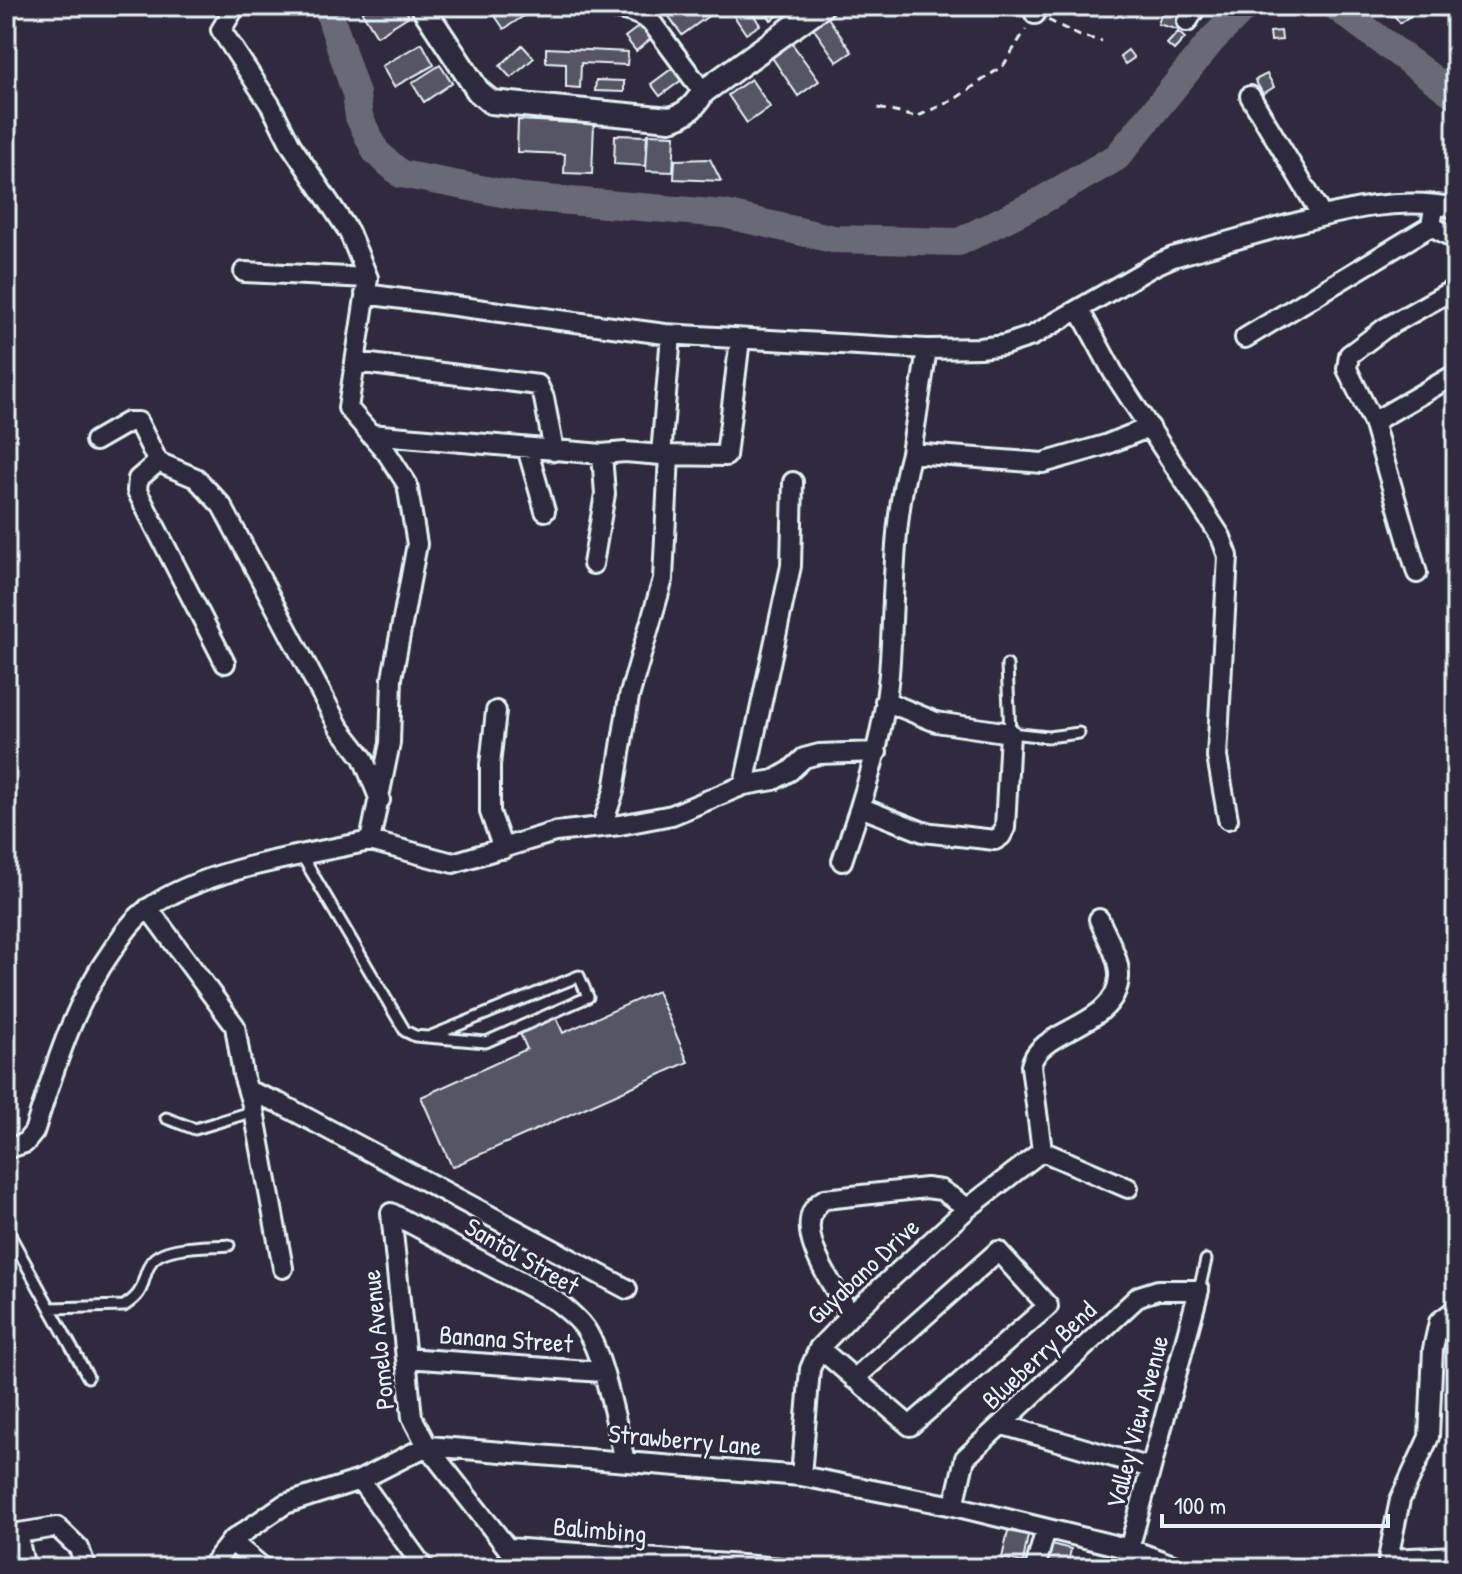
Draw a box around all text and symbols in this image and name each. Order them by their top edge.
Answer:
street label: Santol Street [459,1209,587,1303]
street label: Guyabano Drive [799,1209,927,1332]
street label: Pomelo Avenue [353,1268,402,1412]
street label: Blueberry Bend [974,1293,1103,1417]
street label: Banana Street [438,1316,575,1361]
street label: Valley View Avenue [1097,1331,1176,1512]
street label: Strawberry Lane [607,1415,763,1464]
scale bar [1162,1478,1388,1528]
text: 100 m [1174,1489,1226,1521]
street label: Balimbing [552,1508,648,1551]

